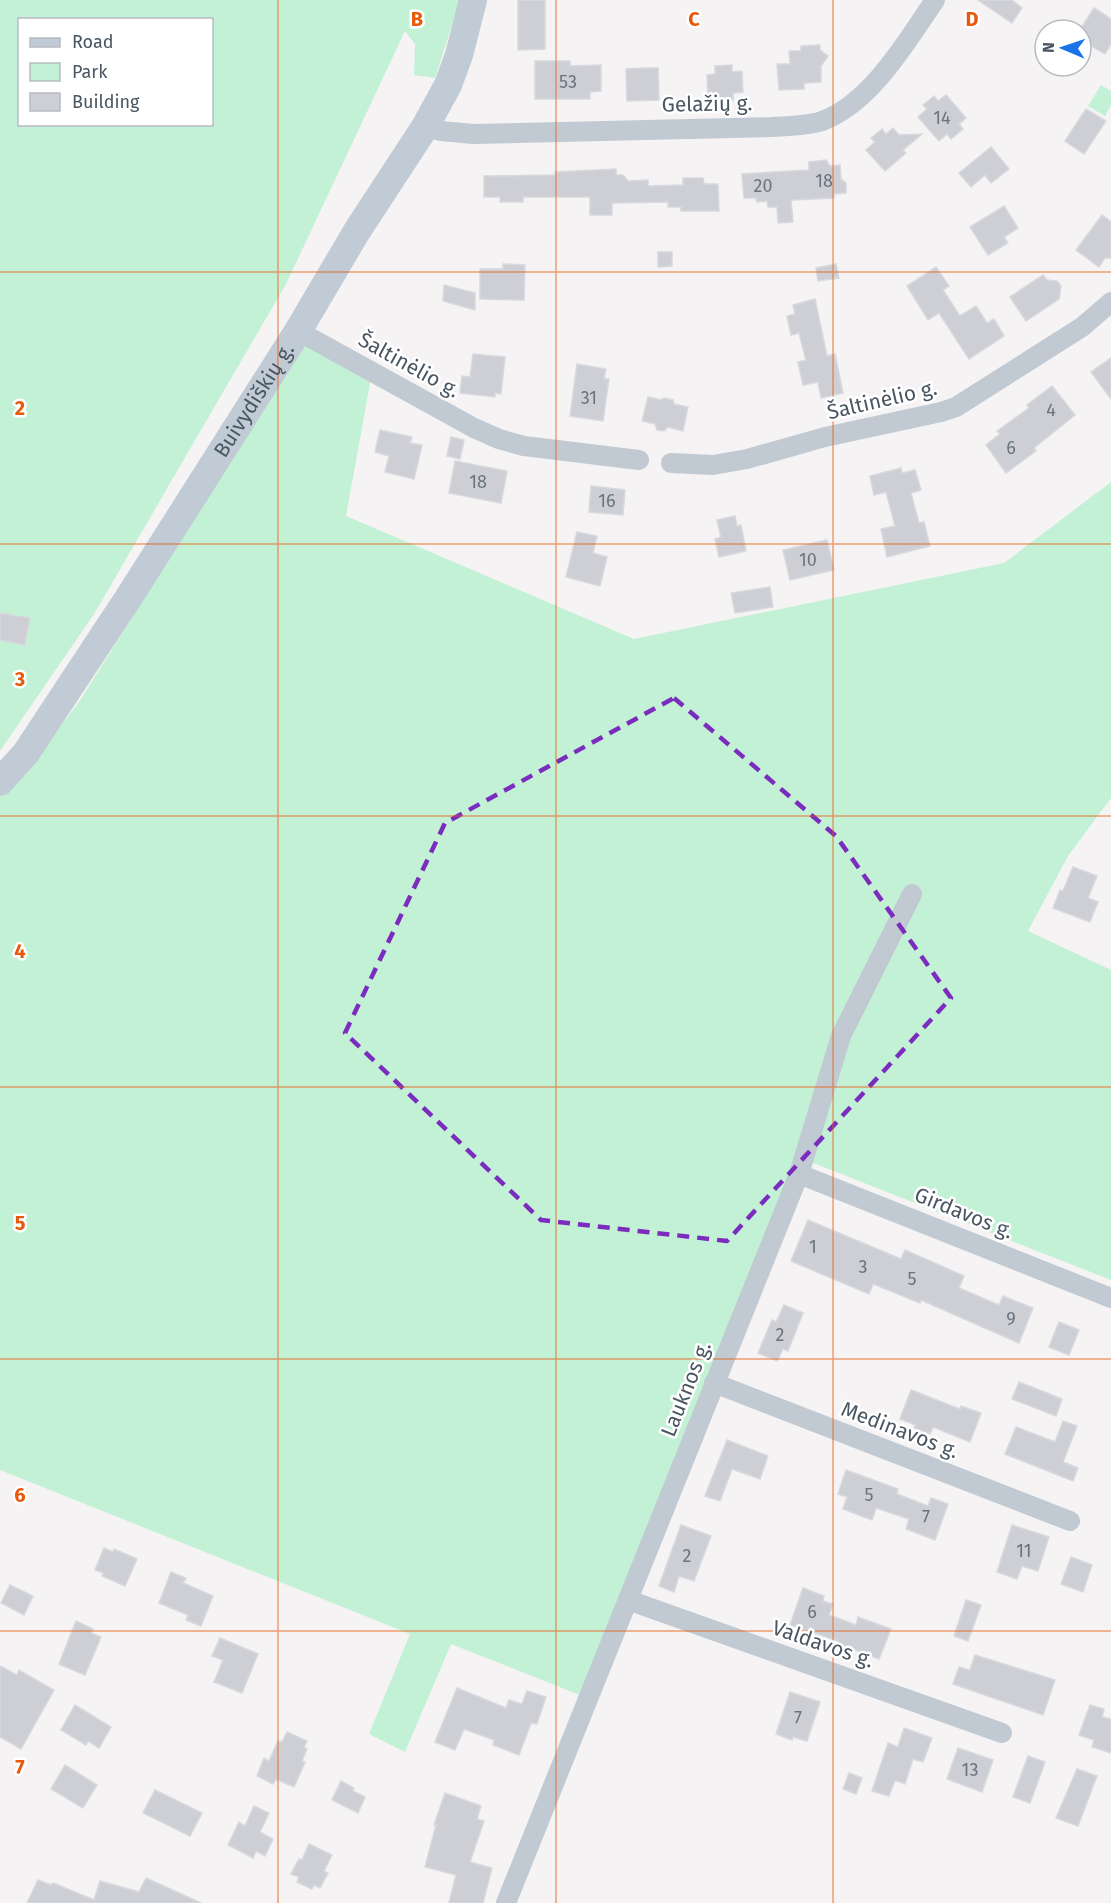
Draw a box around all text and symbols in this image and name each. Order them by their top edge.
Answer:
text: B [411,7,423,31]
text: C [688,7,700,31]
text: D [965,7,979,31]
legend [18,18,213,126]
north arrow [1033,18,1093,78]
text: Road [72,31,114,53]
text: N [1039,42,1058,53]
text: Park [72,61,108,83]
house number: 53 [559,71,577,93]
street label: Gelažių g. [661,90,753,118]
text: Building [72,91,140,113]
house number: 14 [933,107,951,129]
house number: 18 [815,170,833,192]
house number: 20 [754,175,772,197]
street label: Šaltinėlio g. [354,326,464,404]
street label: Buivydiškių g. [208,338,300,462]
street label: Šaltinėlio g. [825,375,939,425]
house number: 31 [581,387,597,409]
text: 2 [15,396,25,420]
house number: 4 [1046,399,1056,421]
house number: 6 [1006,437,1016,459]
house number: 18 [469,471,487,493]
house number: 16 [598,490,616,512]
house number: 10 [799,549,817,571]
text: 3 [14,667,25,691]
text: 4 [14,939,26,963]
street label: Girdavos g. [911,1181,1017,1245]
text: 5 [15,1211,26,1235]
house number: 1 [809,1236,817,1258]
house number: 3 [859,1256,867,1278]
house number: 5 [907,1268,917,1290]
house number: 9 [1006,1308,1016,1330]
house number: 2 [776,1324,785,1346]
street label: Lauknos g. [655,1338,717,1440]
street label: Medinavos g. [838,1396,962,1464]
text: 6 [14,1483,26,1507]
house number: 5 [864,1484,874,1506]
house number: 7 [922,1506,930,1528]
house number: 11 [1016,1540,1032,1562]
house number: 2 [683,1545,692,1567]
house number: 6 [807,1601,817,1623]
street label: Valdavos g. [769,1615,877,1673]
house number: 7 [794,1707,802,1729]
text: 7 [15,1755,25,1779]
house number: 13 [962,1759,978,1781]

